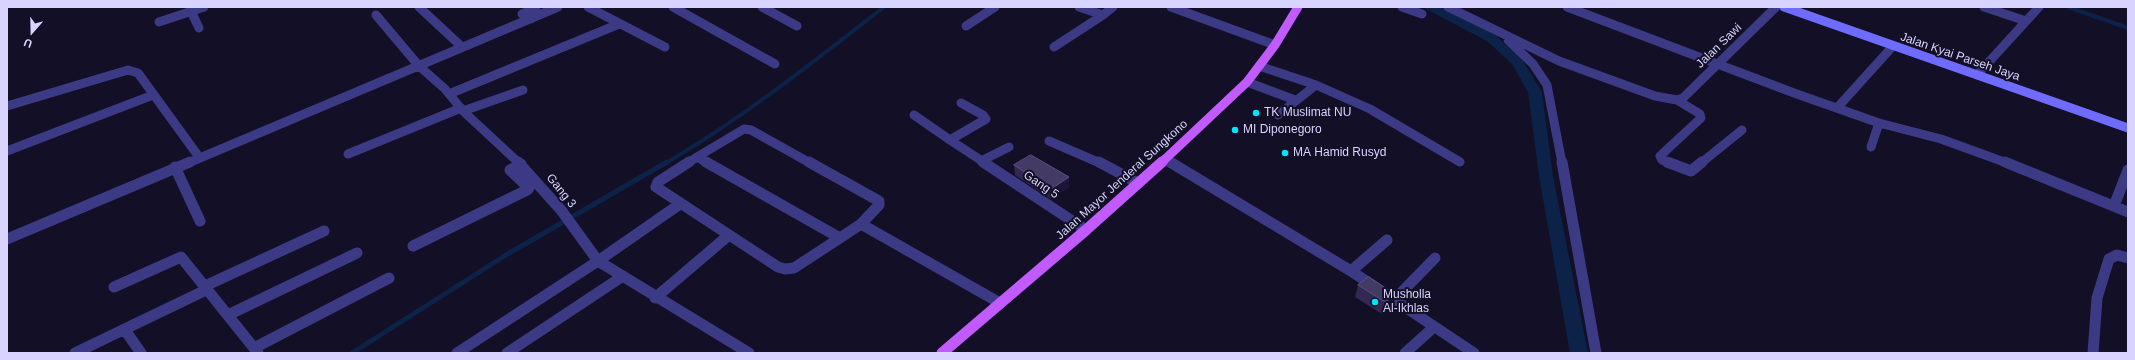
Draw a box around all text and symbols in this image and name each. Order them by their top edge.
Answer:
north arrow [12,12,52,52]
street label: Jalan Sawi [1693,21,1745,71]
street label: Jalan Kyai Parseh Jaya [1898,30,2022,84]
text: U [22,36,34,50]
place label: TK Muslimat NU [1264,106,1351,120]
marker: TK Muslimat NU [1251,108,1261,118]
street label: Jalan Mayor Jenderal Sungkono [1053,117,1191,243]
place label: MI Diponegoro [1243,123,1322,137]
marker: MI Diponegoro [1230,125,1240,135]
place label: MA Hamid Rusyd [1293,146,1386,160]
marker: MA Hamid Rusyd [1280,148,1290,158]
street label: Gang 5 [1021,168,1061,202]
street label: Gang 3 [543,171,579,211]
place label: Musholla Al-Ikhlas [1383,288,1431,316]
marker: Musholla Al-Ikhlas [1370,297,1380,307]

